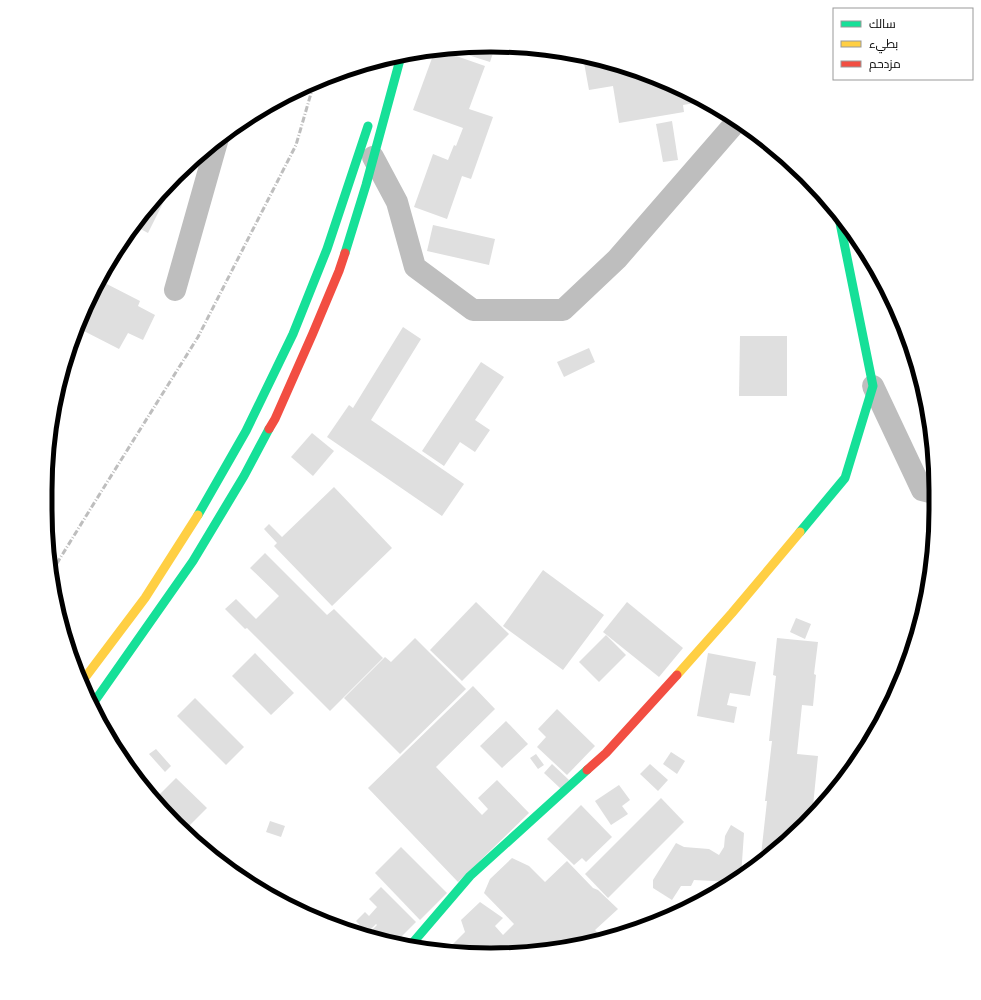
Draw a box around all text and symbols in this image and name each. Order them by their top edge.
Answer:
legend [833,8,973,80]
text: سالك [869,17,896,31]
text: بطيء [869,37,898,54]
text: مزدحم [869,57,901,72]

